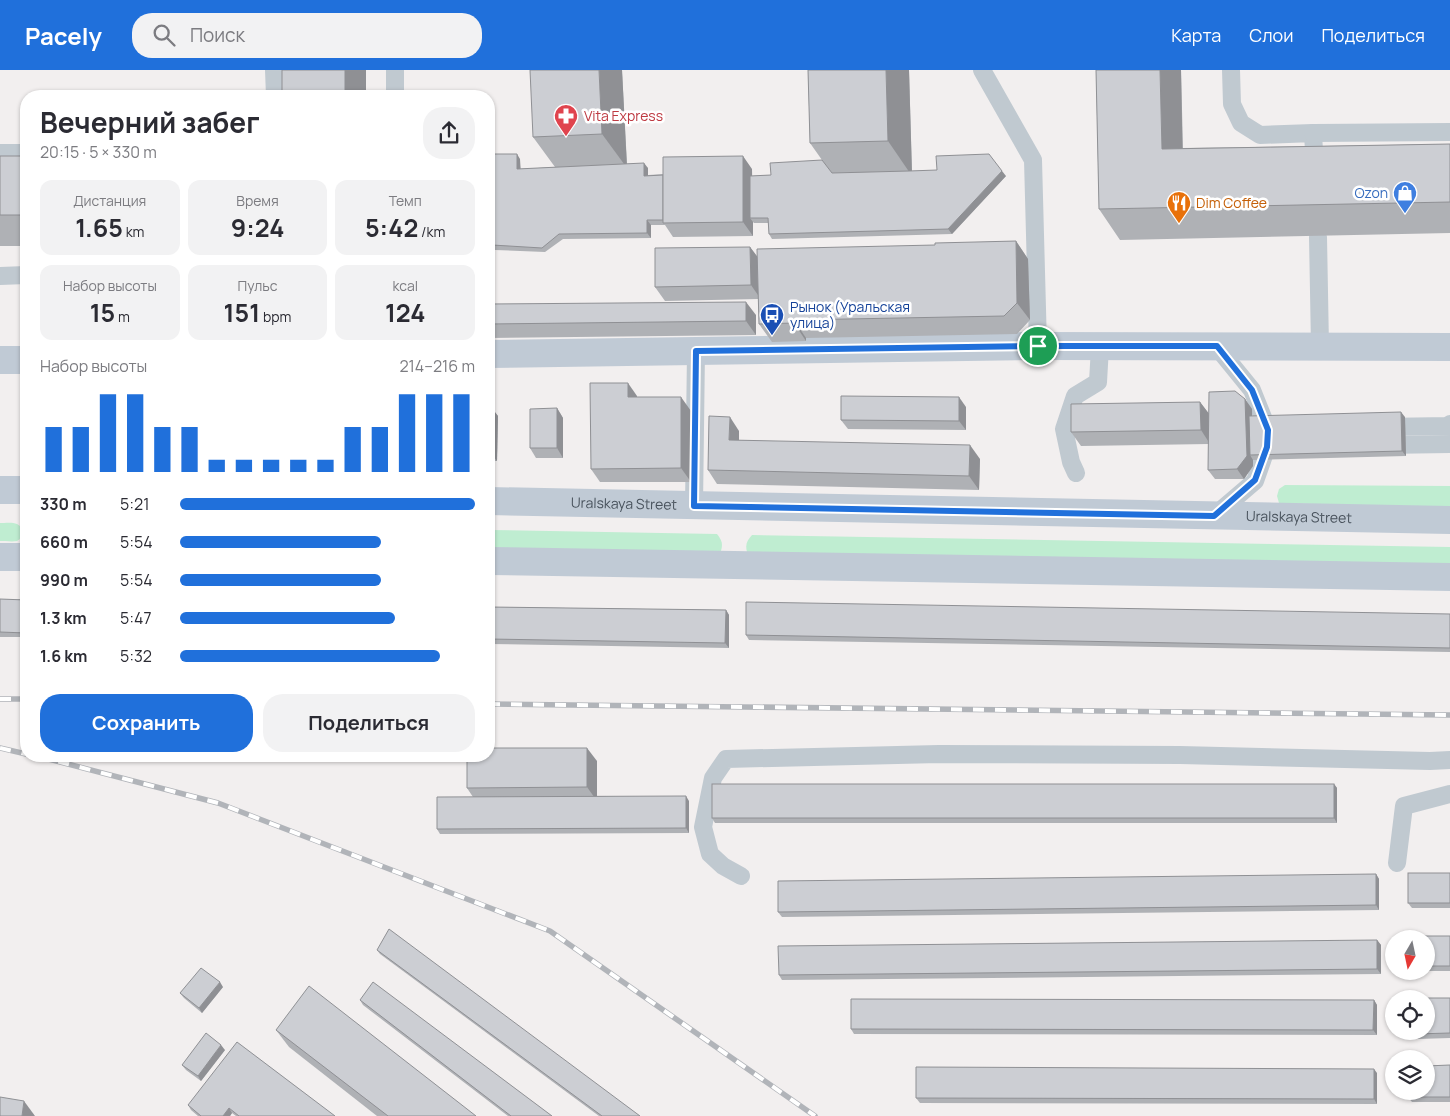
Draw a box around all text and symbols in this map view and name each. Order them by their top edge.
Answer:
search box [132,13,482,58]
text: Pacely [25,19,102,52]
icon: search [150,21,178,49]
text: Поиск [190,22,245,48]
text: Карта [1171,23,1221,47]
text: Слои [1249,23,1293,47]
text: Поделиться [1321,23,1425,47]
text: Вечерний забег [40,103,260,141]
pharmacy icon: Vita Express [553,103,579,137]
place label: Vita Express [584,106,663,125]
button: share [423,107,475,159]
text: 20:15 · 5 × 330 m [40,141,157,163]
shop icon: Ozon [1392,180,1418,214]
place label: Ozon [1354,183,1388,202]
restaurant icon: Dim Coffee [1166,190,1192,224]
text: Дистанция [73,191,146,210]
text: Время [236,191,279,210]
text: Темп [389,191,422,210]
place label: Dim Coffee [1196,193,1267,212]
text: 1.65 [75,210,123,245]
text: 9:24 [231,210,284,245]
text: 5:42 [365,210,418,245]
text: km [123,222,145,241]
text: /km [418,222,445,241]
text: Набор высоты [63,276,157,295]
text: Пульс [237,276,278,295]
text: kcal [392,276,418,295]
text: 15 [90,295,115,330]
text: 151 [224,295,260,330]
text: 124 [385,295,425,330]
place label: Рынок (Уральская улица) [790,297,910,332]
bus stop icon: Рынок (Уральская улица) [759,302,785,336]
text: m [115,307,130,326]
text: bpm [260,307,291,326]
pin [1017,325,1059,367]
icon: arrive [1024,332,1052,360]
text: Набор высоты [40,355,147,377]
text: 214–216 m [400,355,475,377]
text: 330 m [40,493,87,515]
text: 5:21 [120,493,149,515]
street label: Uralskaya Street [571,493,678,514]
street label: Uralskaya Street [1246,506,1353,527]
text: 660 m [40,531,88,553]
text: 5:54 [120,531,153,553]
text: 990 m [40,569,88,591]
text: 5:54 [120,569,153,591]
text: 1.3 km [40,607,87,629]
text: 5:47 [120,607,152,629]
text: 1.6 km [40,645,87,667]
text: 5:32 [120,645,152,667]
button: Сохранить [40,694,253,752]
button: Поделиться [263,694,475,752]
north arrow [1385,930,1435,980]
map controls [1385,930,1435,1100]
button: locate [1385,990,1435,1040]
button: layers [1385,1050,1435,1100]

